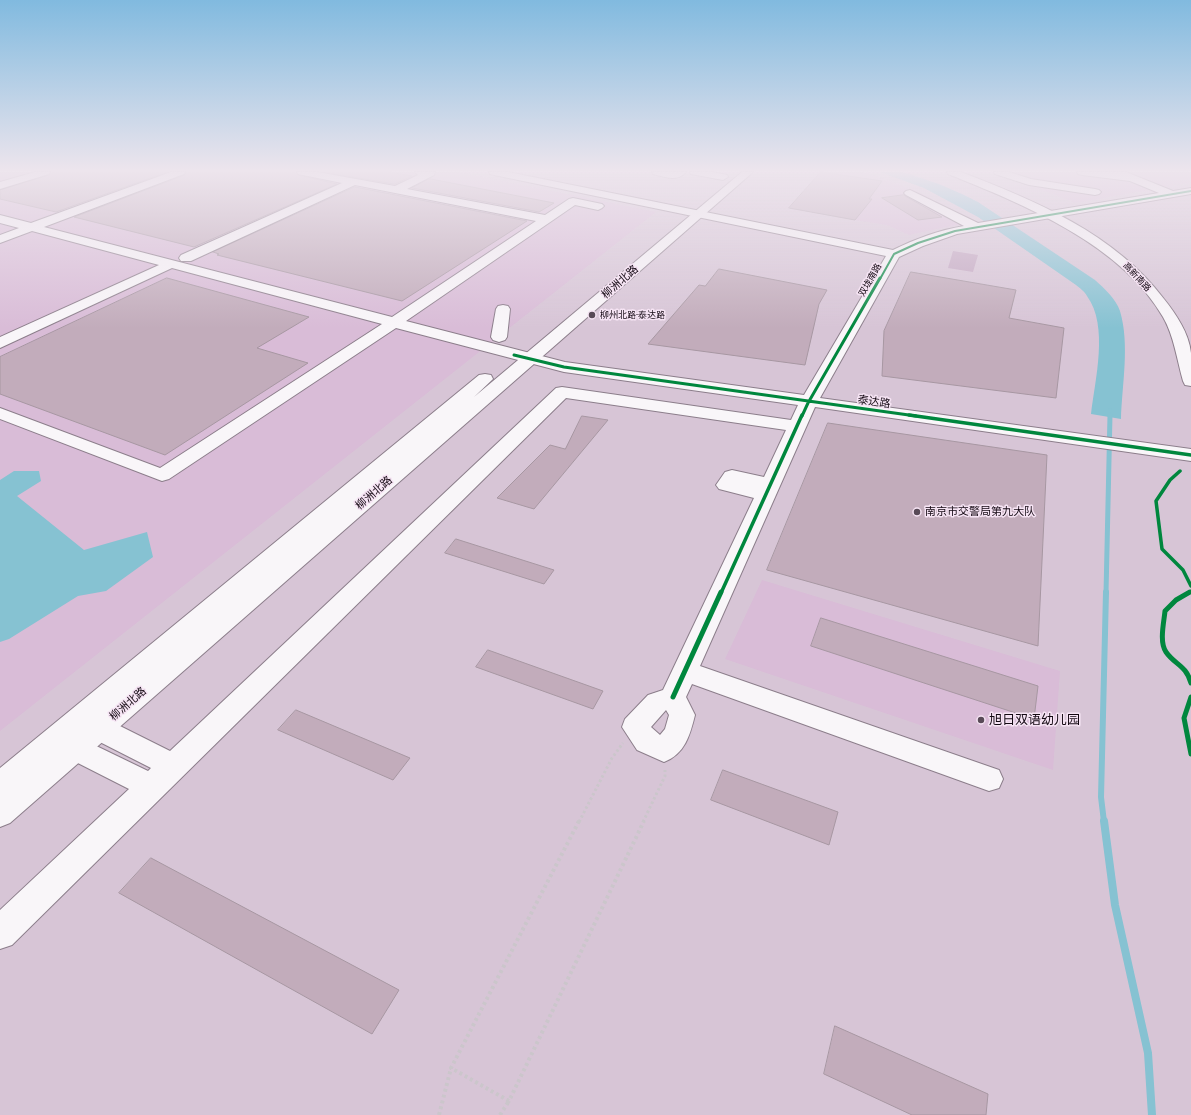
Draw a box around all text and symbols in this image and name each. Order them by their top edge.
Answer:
street label: 高新南路 [1121,260,1153,294]
street label: 双垅南路 [856,262,884,298]
street label: 柳洲北路 [599,263,641,301]
marker: 柳州北路·泰达路 [587,310,597,320]
place label: 柳州北路·泰达路 [600,310,665,320]
street label: 泰达路 [857,393,891,411]
street label: 柳洲北路 [353,474,395,512]
place label: 南京市交警局第九大队 [925,505,1035,519]
marker: 南京市交警局第九大队 [912,507,922,517]
street label: 柳洲北路 [107,685,149,723]
place label: 旭日双语幼儿园 [989,712,1080,728]
marker: 旭日双语幼儿园 [976,715,986,725]

